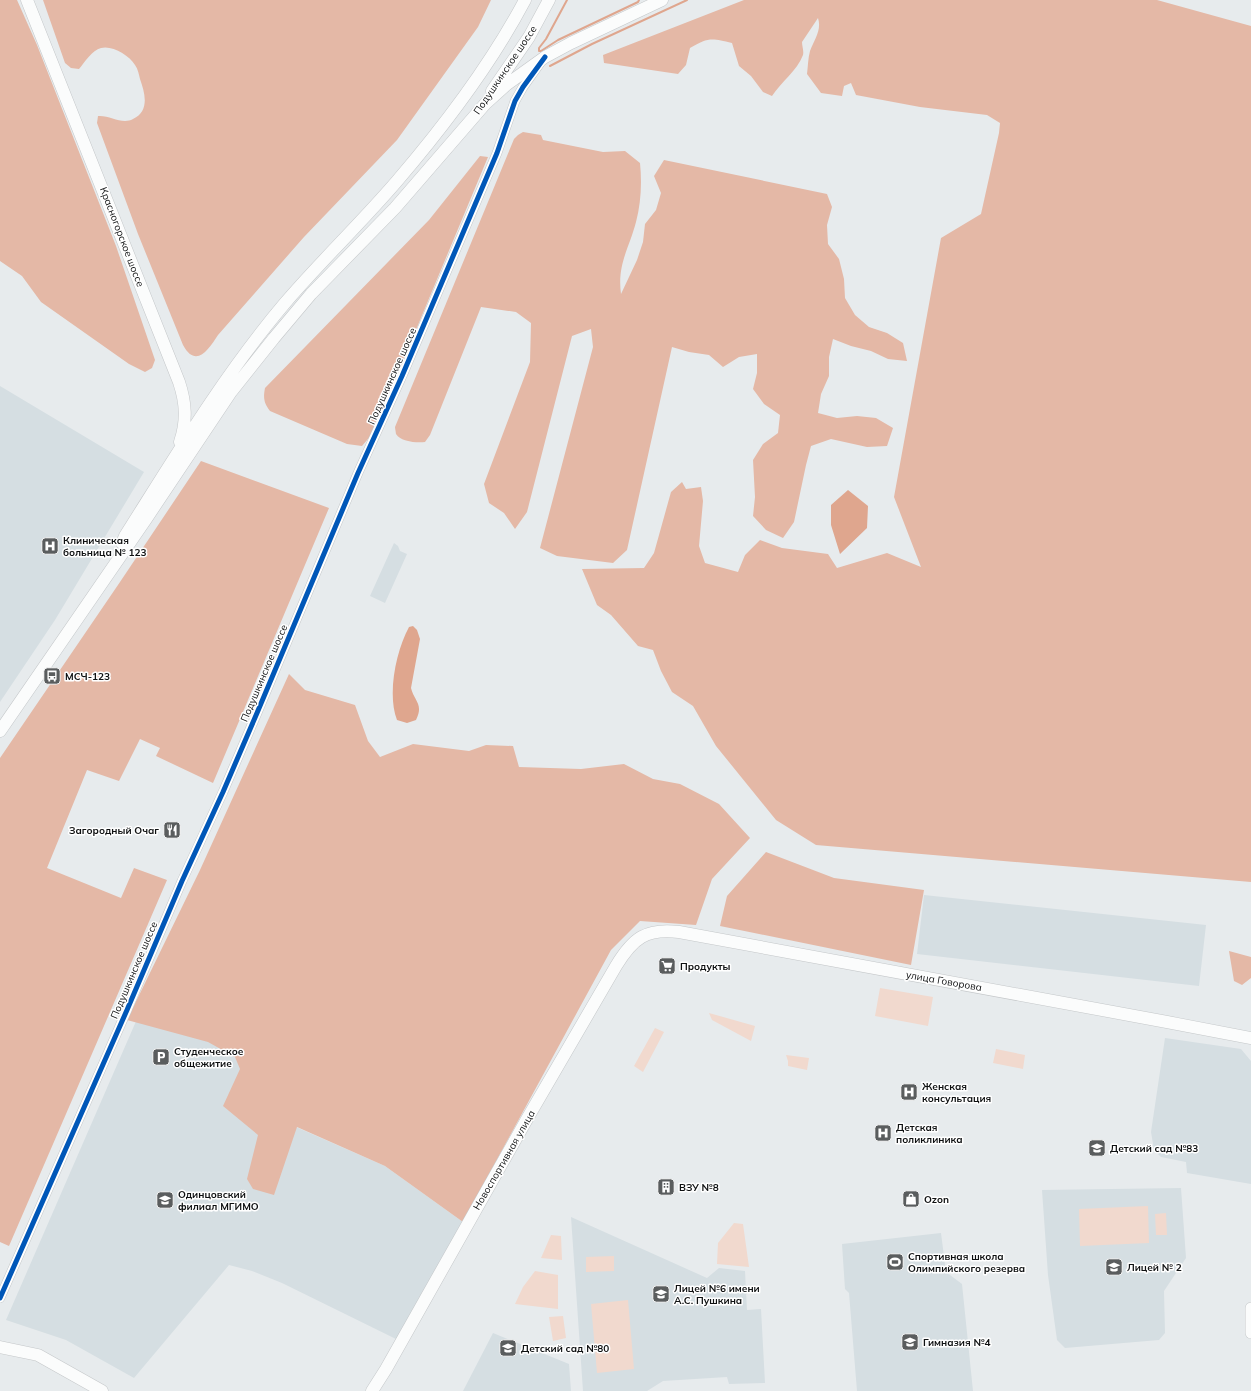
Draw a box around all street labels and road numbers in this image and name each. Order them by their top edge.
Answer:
street label: Подушкинское шоссе [470,23,540,117]
street label: Красногорское шоссе [97,185,147,289]
street label: Подушкинское шоссе [365,325,419,426]
street label: Подушкинское шоссе [238,622,291,724]
street label: Подушкинское шоссе [108,919,161,1021]
street label: улица Говорова [905,968,983,994]
street label: Новоспортивная улица [470,1108,538,1212]

